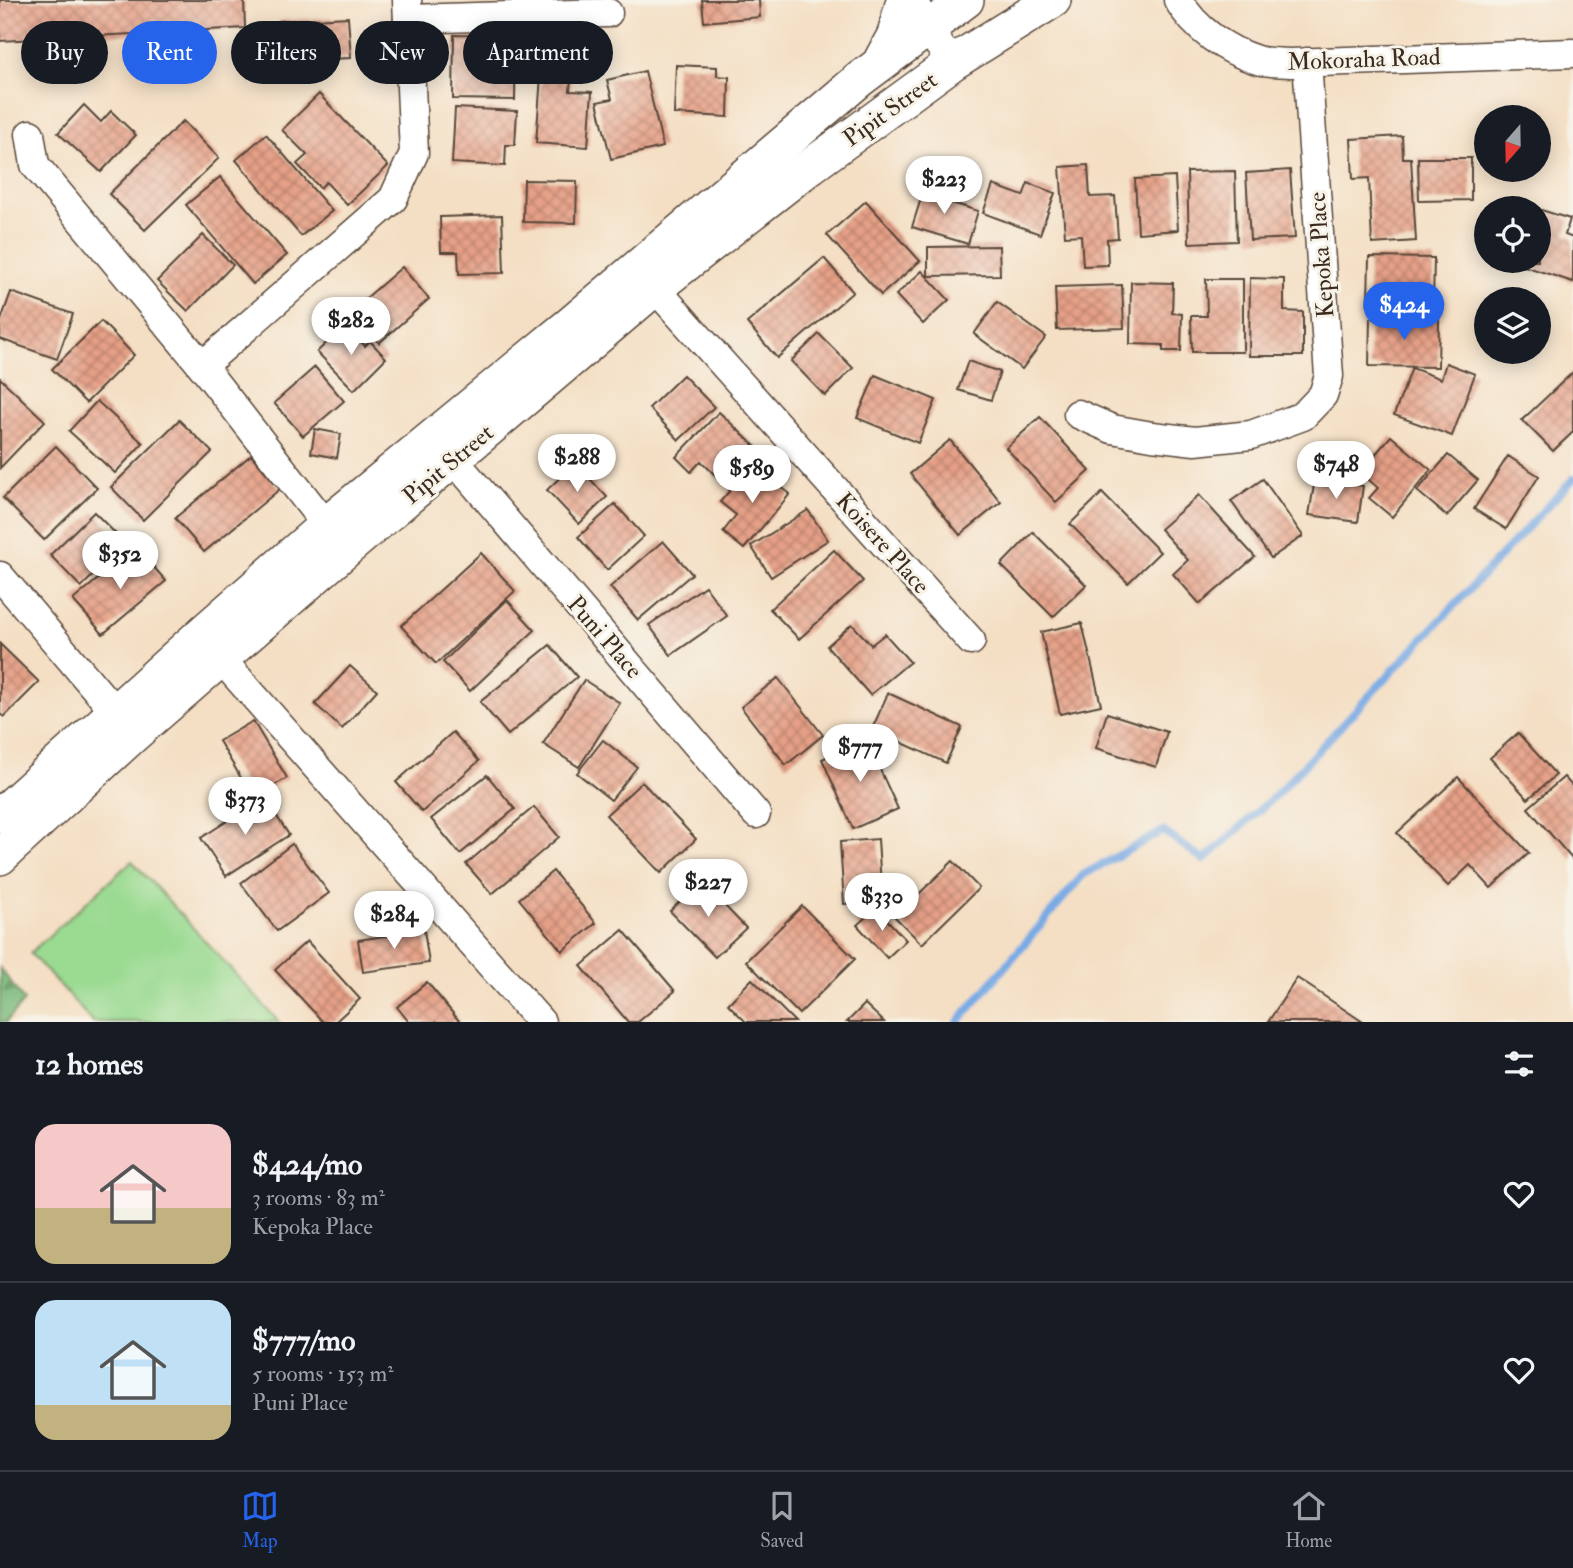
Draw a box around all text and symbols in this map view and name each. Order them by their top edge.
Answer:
chip: Buy [21,21,108,84]
chip: Rent [122,21,217,84]
chip: Filters [231,21,341,84]
chip: New [355,21,449,84]
chip: Apartment [463,21,613,84]
street label: Mokoraha Road [1287,41,1441,78]
street label: Pipit Street [837,65,944,154]
north arrow [1474,105,1550,182]
map controls [1474,105,1551,364]
pin: $223 [903,156,985,216]
text: $223 [921,164,967,193]
street label: Kepoka Place [1302,191,1341,319]
button: locate [1474,196,1551,273]
pin: $424 [1363,282,1445,342]
button: layers [1474,287,1551,364]
text: $424 [1379,290,1429,319]
pin: $282 [310,298,392,357]
text: $282 [327,305,375,334]
street label: Pipit Street [397,417,500,511]
pin: $288 [536,434,618,494]
text: $288 [554,442,600,471]
pin: $748 [1295,442,1377,501]
pin: $589 [711,446,793,505]
text: $748 [1313,449,1359,478]
text: $589 [729,453,775,482]
street label: Koisere Place [829,486,936,601]
pin: $352 [79,532,161,591]
text: $352 [98,539,142,568]
street label: Puni Place [560,589,649,685]
pin: $777 [819,724,901,784]
text: $777 [838,732,882,761]
pin: $373 [204,778,286,837]
text: $373 [224,785,266,814]
pin: $227 [667,860,749,919]
text: $227 [685,867,731,896]
pin: $330 [841,874,923,933]
text: $330 [861,881,903,910]
pin: $284 [353,892,435,951]
text: $284 [370,899,418,928]
icon: filters [1500,1045,1538,1083]
text: 12 homes [35,1046,143,1083]
text: $424/mo [252,1146,363,1183]
icon: home [91,1152,175,1236]
icon: heart [1500,1175,1538,1213]
text: 3 rooms · 83 m² [252,1183,385,1212]
text: Kepoka Place [252,1212,373,1241]
text: $777/mo [252,1322,355,1359]
icon: home [91,1328,175,1412]
icon: heart [1500,1351,1538,1389]
text: 5 rooms · 153 m² [252,1359,394,1388]
text: Puni Place [252,1388,348,1417]
tab: Map [241,1487,279,1553]
tab: Saved [760,1487,804,1553]
tab: Home [1285,1487,1332,1553]

